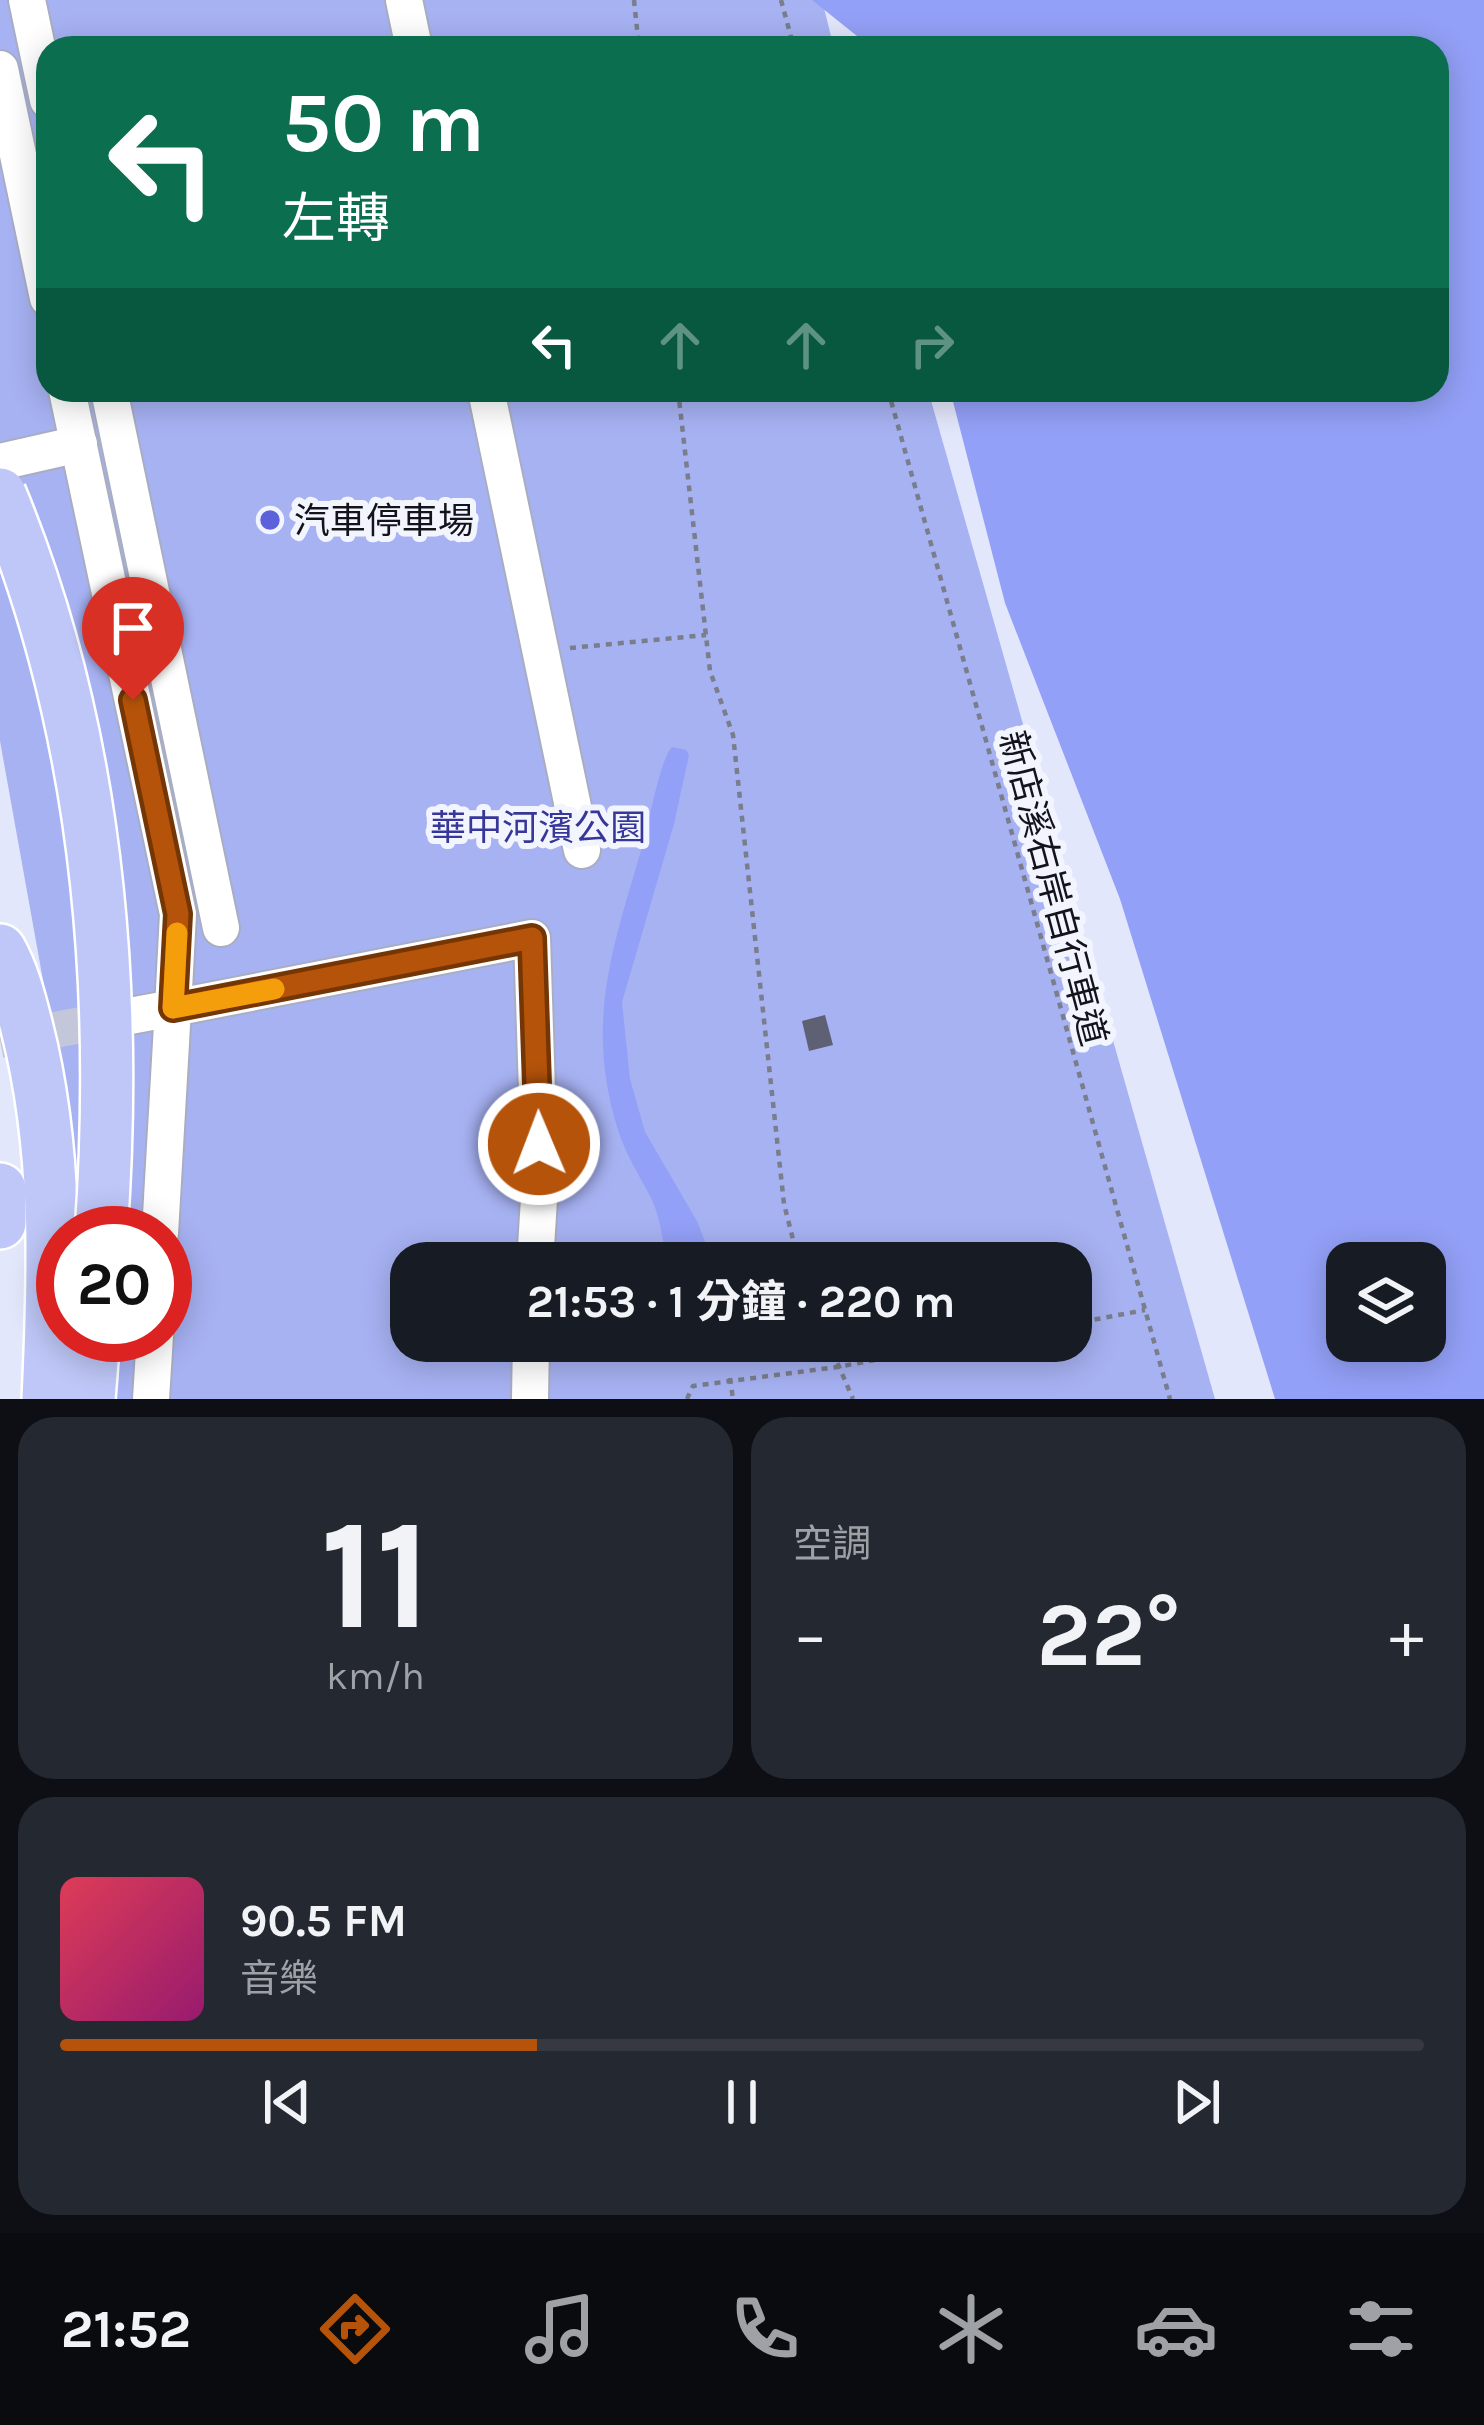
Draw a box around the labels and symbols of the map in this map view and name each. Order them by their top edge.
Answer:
place label: 汽車停車場 [294,500,474,542]
marker: 汽車停車場 [257,507,283,533]
pin [82,577,184,700]
street label: 新店溪右岸自行車道 [991,726,1115,1050]
park label: 華中河濱公園 [430,807,646,849]
position arrow [476,1081,602,1207]
speed limit sign: 20 [36,1206,192,1362]

